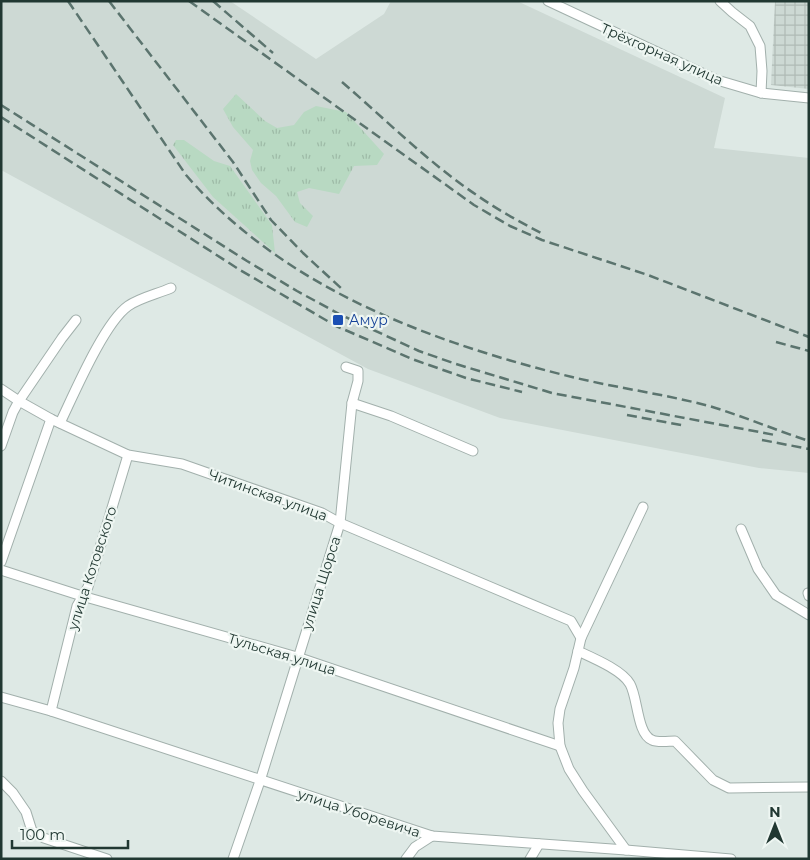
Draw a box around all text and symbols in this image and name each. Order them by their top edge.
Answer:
street label: Трёхгорная улица [598,19,726,89]
place label: Амур [349,311,388,329]
marker: Амур [331,313,345,327]
street label: Читинская улица [206,465,330,525]
street label: улица Котовского [63,504,121,633]
street label: улица Щорса [297,534,345,633]
street label: Тульская улица [226,629,338,679]
street label: улица Уборевича [295,784,423,841]
north arrow [750,800,800,850]
text: N [769,803,781,821]
scale bar [12,818,129,850]
text: 100 m [20,825,65,844]

